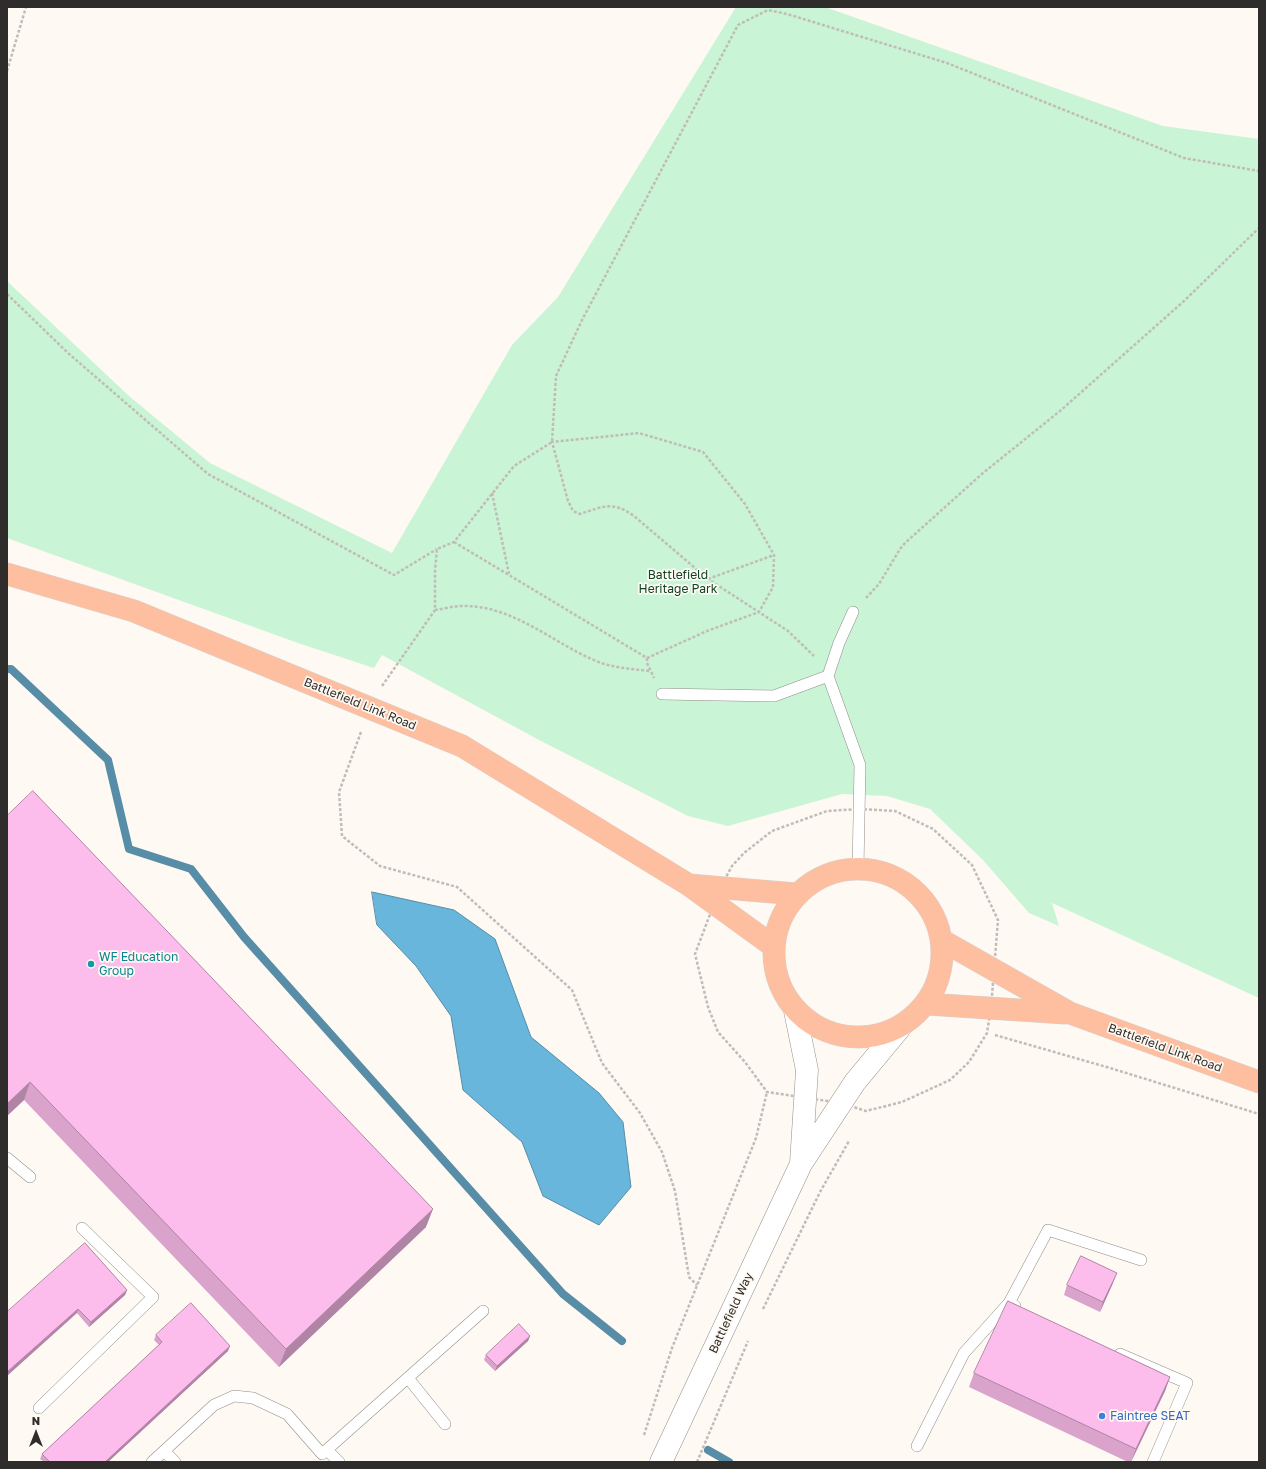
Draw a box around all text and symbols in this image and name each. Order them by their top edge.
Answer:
park label: Battlefield Heritage Park [639,568,717,596]
street label: Battlefield Link Road [302,675,418,733]
place label: WF Education Group [99,950,178,978]
marker: WF Education Group [86,959,96,969]
street label: Battlefield Link Road [1106,1021,1224,1075]
street label: Battlefield Way [706,1270,756,1356]
place label: Faintree SEAT [1110,1409,1190,1423]
marker: Faintree SEAT [1097,1411,1107,1421]
north arrow [16,1413,56,1453]
text: N [32,1414,40,1427]

